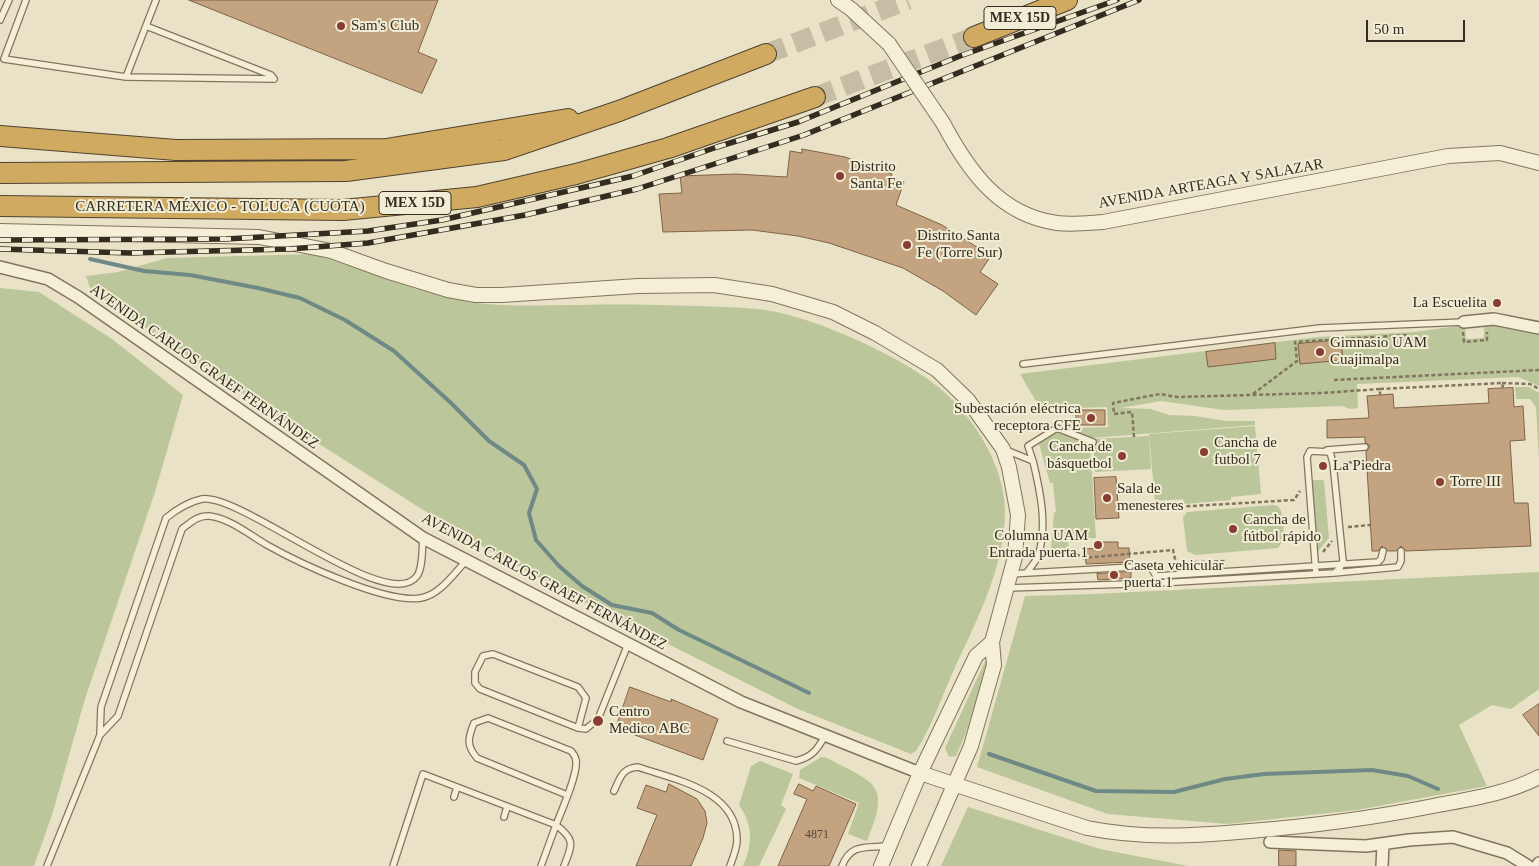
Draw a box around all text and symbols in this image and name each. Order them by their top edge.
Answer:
road number: MEX 15D [984,7,1056,30]
scale bar [1369,10,1468,42]
place label: Sam's Club [351,17,419,35]
marker: Sam's Club [335,20,347,32]
text: 50 m [1374,21,1404,37]
street label: AVENIDA ARTEAGA Y SALAZAR [1097,155,1325,213]
place label: Distrito Santa Fe [850,158,902,193]
marker: Distrito Santa Fe [834,170,846,182]
road number: MEX 15D [379,192,451,214]
street label: CARRETERA MÉXICO - TOLUCA (CUOTA) [75,198,365,216]
place label: Distrito Santa Fe (Torre Sur) [917,227,1003,262]
marker: Distrito Santa Fe (Torre Sur) [901,239,913,251]
street label: AVENIDA CARLOS GRAEF FERNÁNDEZ [86,281,322,453]
place label: La Escuelita [1412,294,1487,312]
marker: La Escuelita [1491,297,1503,309]
place label: Gimnasio UAM Cuajimalpa [1330,334,1427,369]
marker: Gimnasio UAM Cuajimalpa [1314,346,1326,358]
place label: Subestación eléctrica receptora CFE [954,400,1081,435]
marker: Subestación eléctrica receptora CFE [1085,412,1097,424]
place label: Cancha de futbol 7 [1214,434,1277,469]
place label: Cancha de básquetbol [1047,438,1112,473]
marker: Cancha de futbol 7 [1198,446,1210,458]
marker: Cancha de básquetbol [1116,450,1128,462]
place label: La Piedra [1333,457,1391,475]
marker: La Piedra [1317,460,1329,472]
place label: Torre III [1450,473,1501,491]
marker: Torre III [1434,476,1446,488]
place label: Sala de menesteres [1117,480,1184,515]
marker: Sala de menesteres [1101,492,1113,504]
street label: AVENIDA CARLOS GRAEF FERNÁNDEZ [418,509,670,655]
place label: Cancha de fútbol rápido [1243,511,1321,546]
marker: Cancha de fútbol rápido [1227,523,1239,535]
place label: Columna UAM Entrada puerta 1 [989,527,1088,562]
marker: Columna UAM Entrada puerta 1 [1092,539,1104,551]
place label: Caseta vehicular puerta 1 [1124,557,1224,592]
marker: Caseta vehicular puerta 1 [1108,569,1120,581]
place label: Centro Medico ABC [609,703,689,738]
marker: Centro Medico ABC [591,714,605,728]
house number: 4871 [805,828,829,842]

